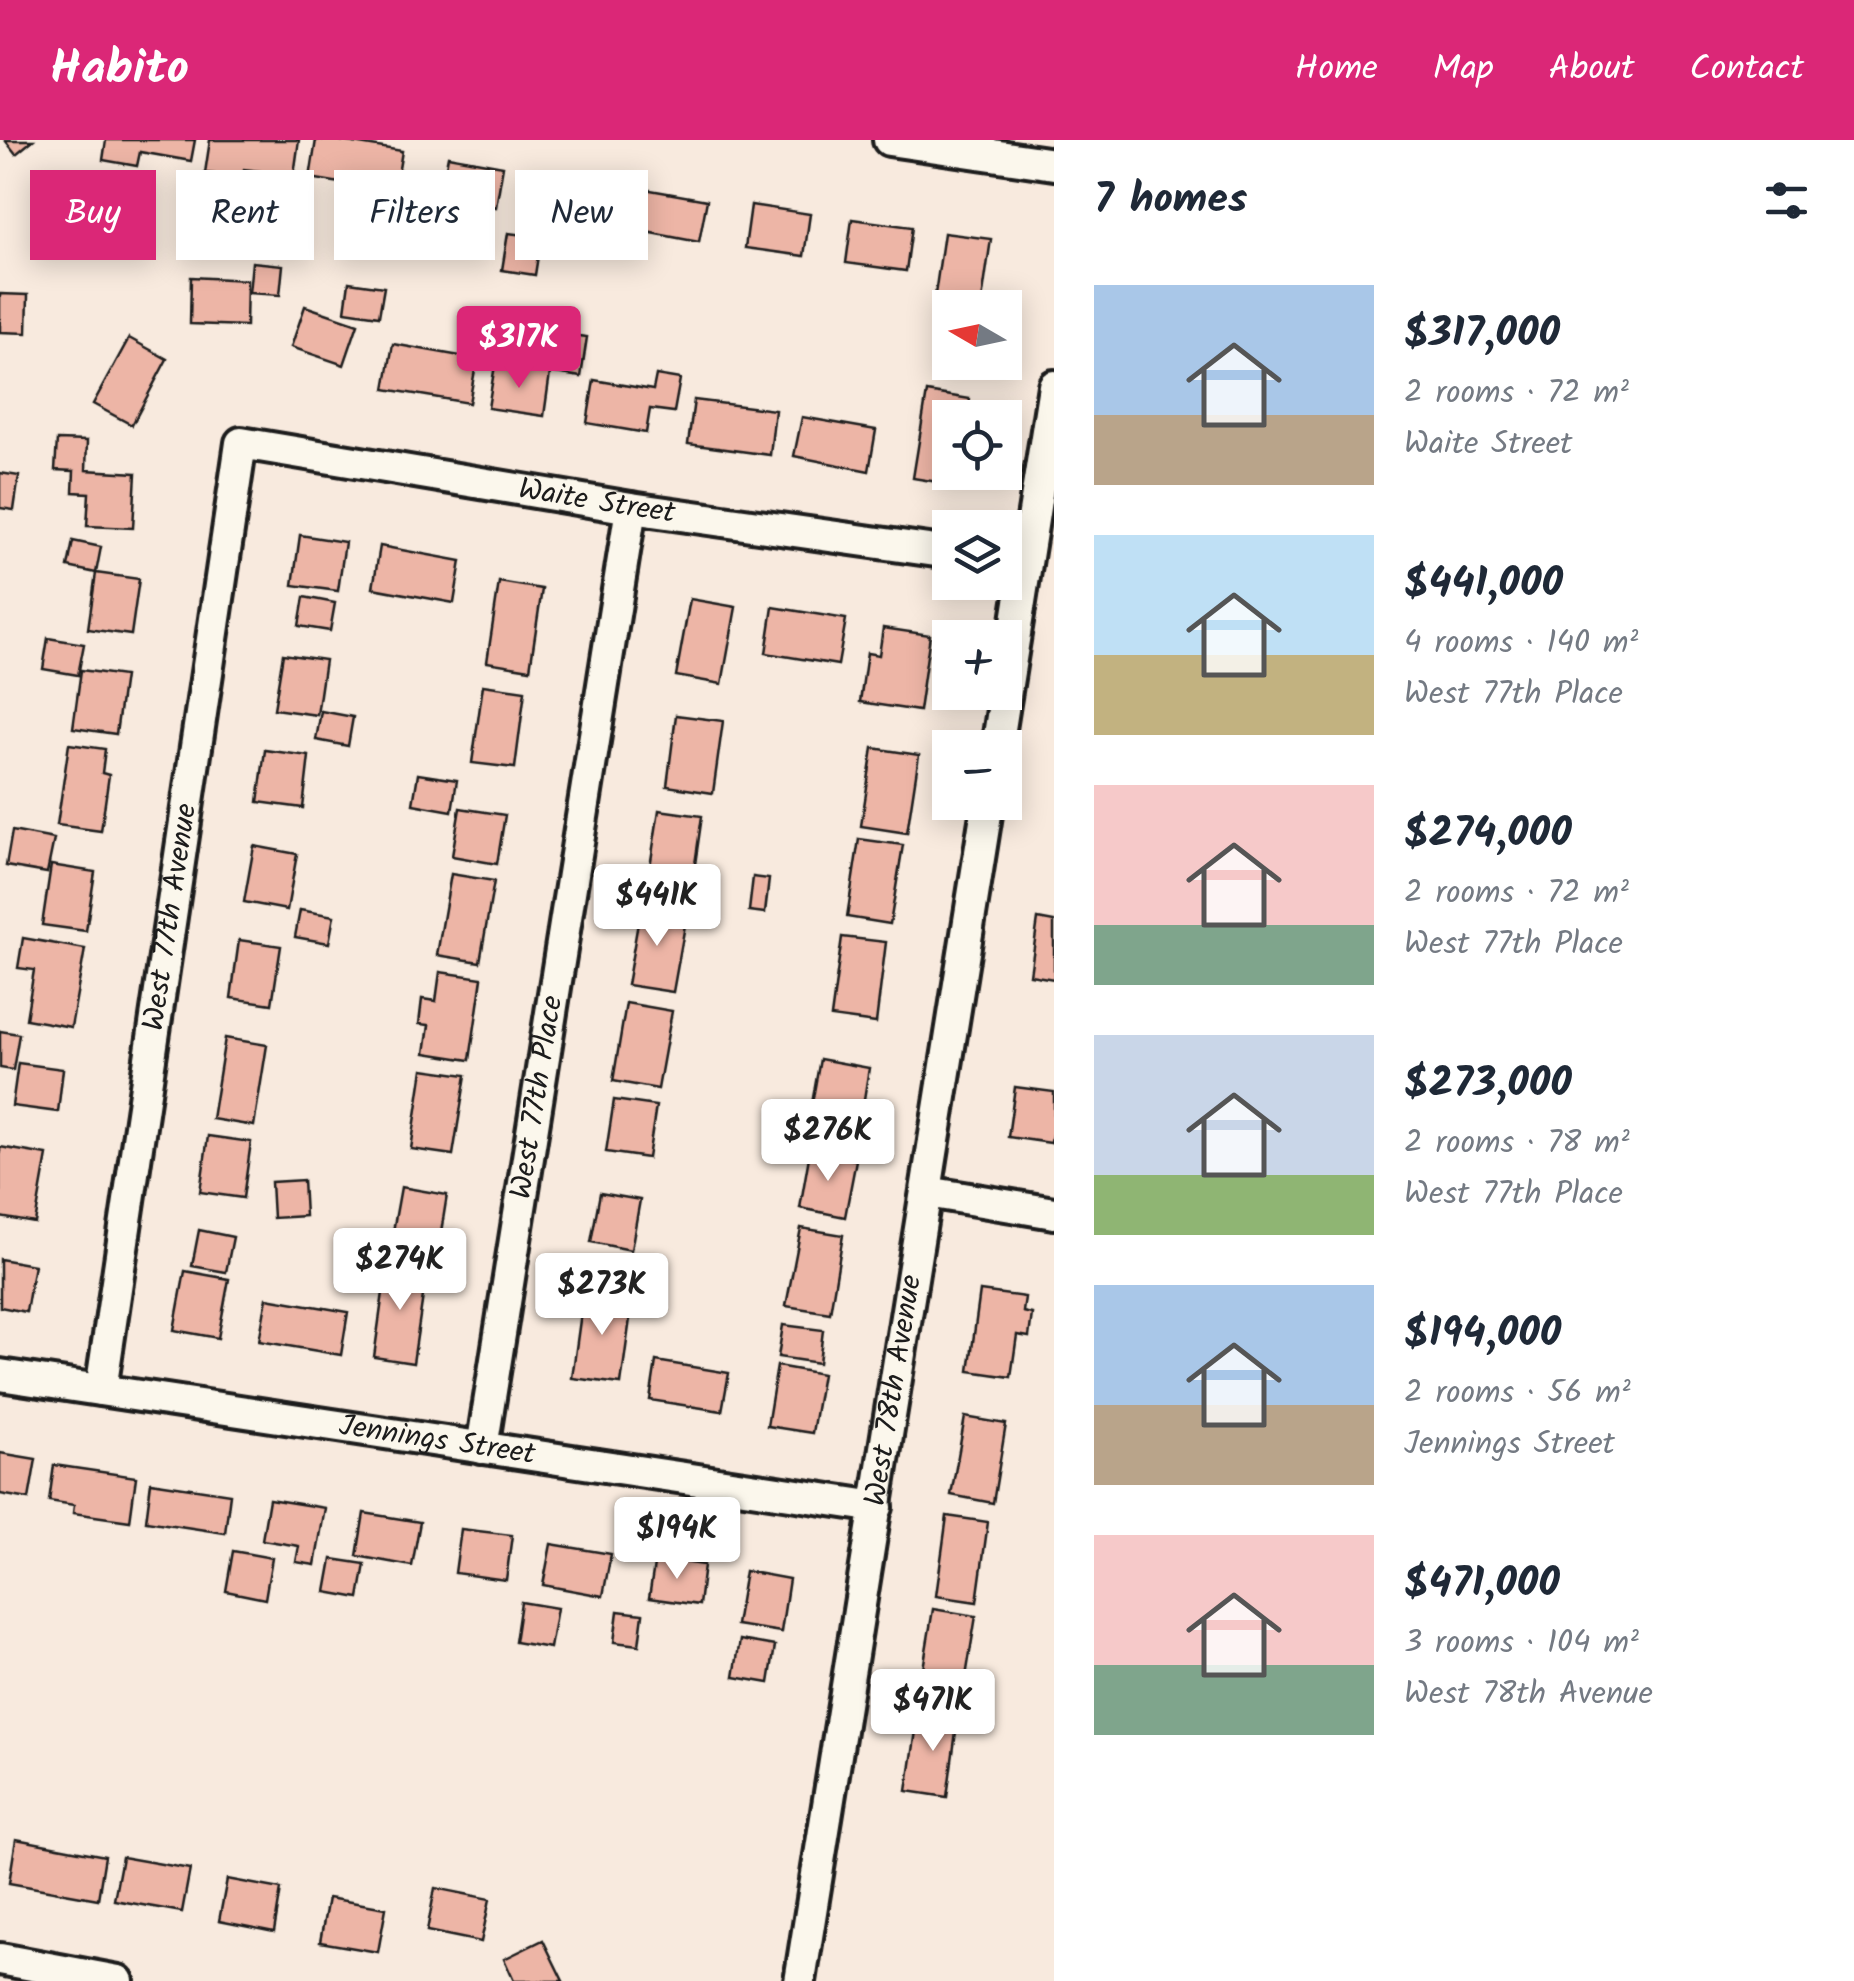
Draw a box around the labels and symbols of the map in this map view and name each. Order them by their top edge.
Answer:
north arrow [932,290,1022,380]
pin: $317K [449,306,589,391]
street label: Waite Street [515,466,679,538]
street label: West 77th Avenue [130,800,211,1034]
pin: $441K [587,864,727,949]
street label: West 77th Place [498,992,577,1203]
pin: $276K [758,1099,898,1184]
pin: $274K [330,1228,470,1313]
pin: $273K [532,1253,672,1338]
street label: West 78th Avenue [852,1271,936,1509]
street label: Jennings Street [336,1402,539,1479]
pin: $194K [607,1497,747,1582]
pin: $471K [863,1669,1003,1754]

